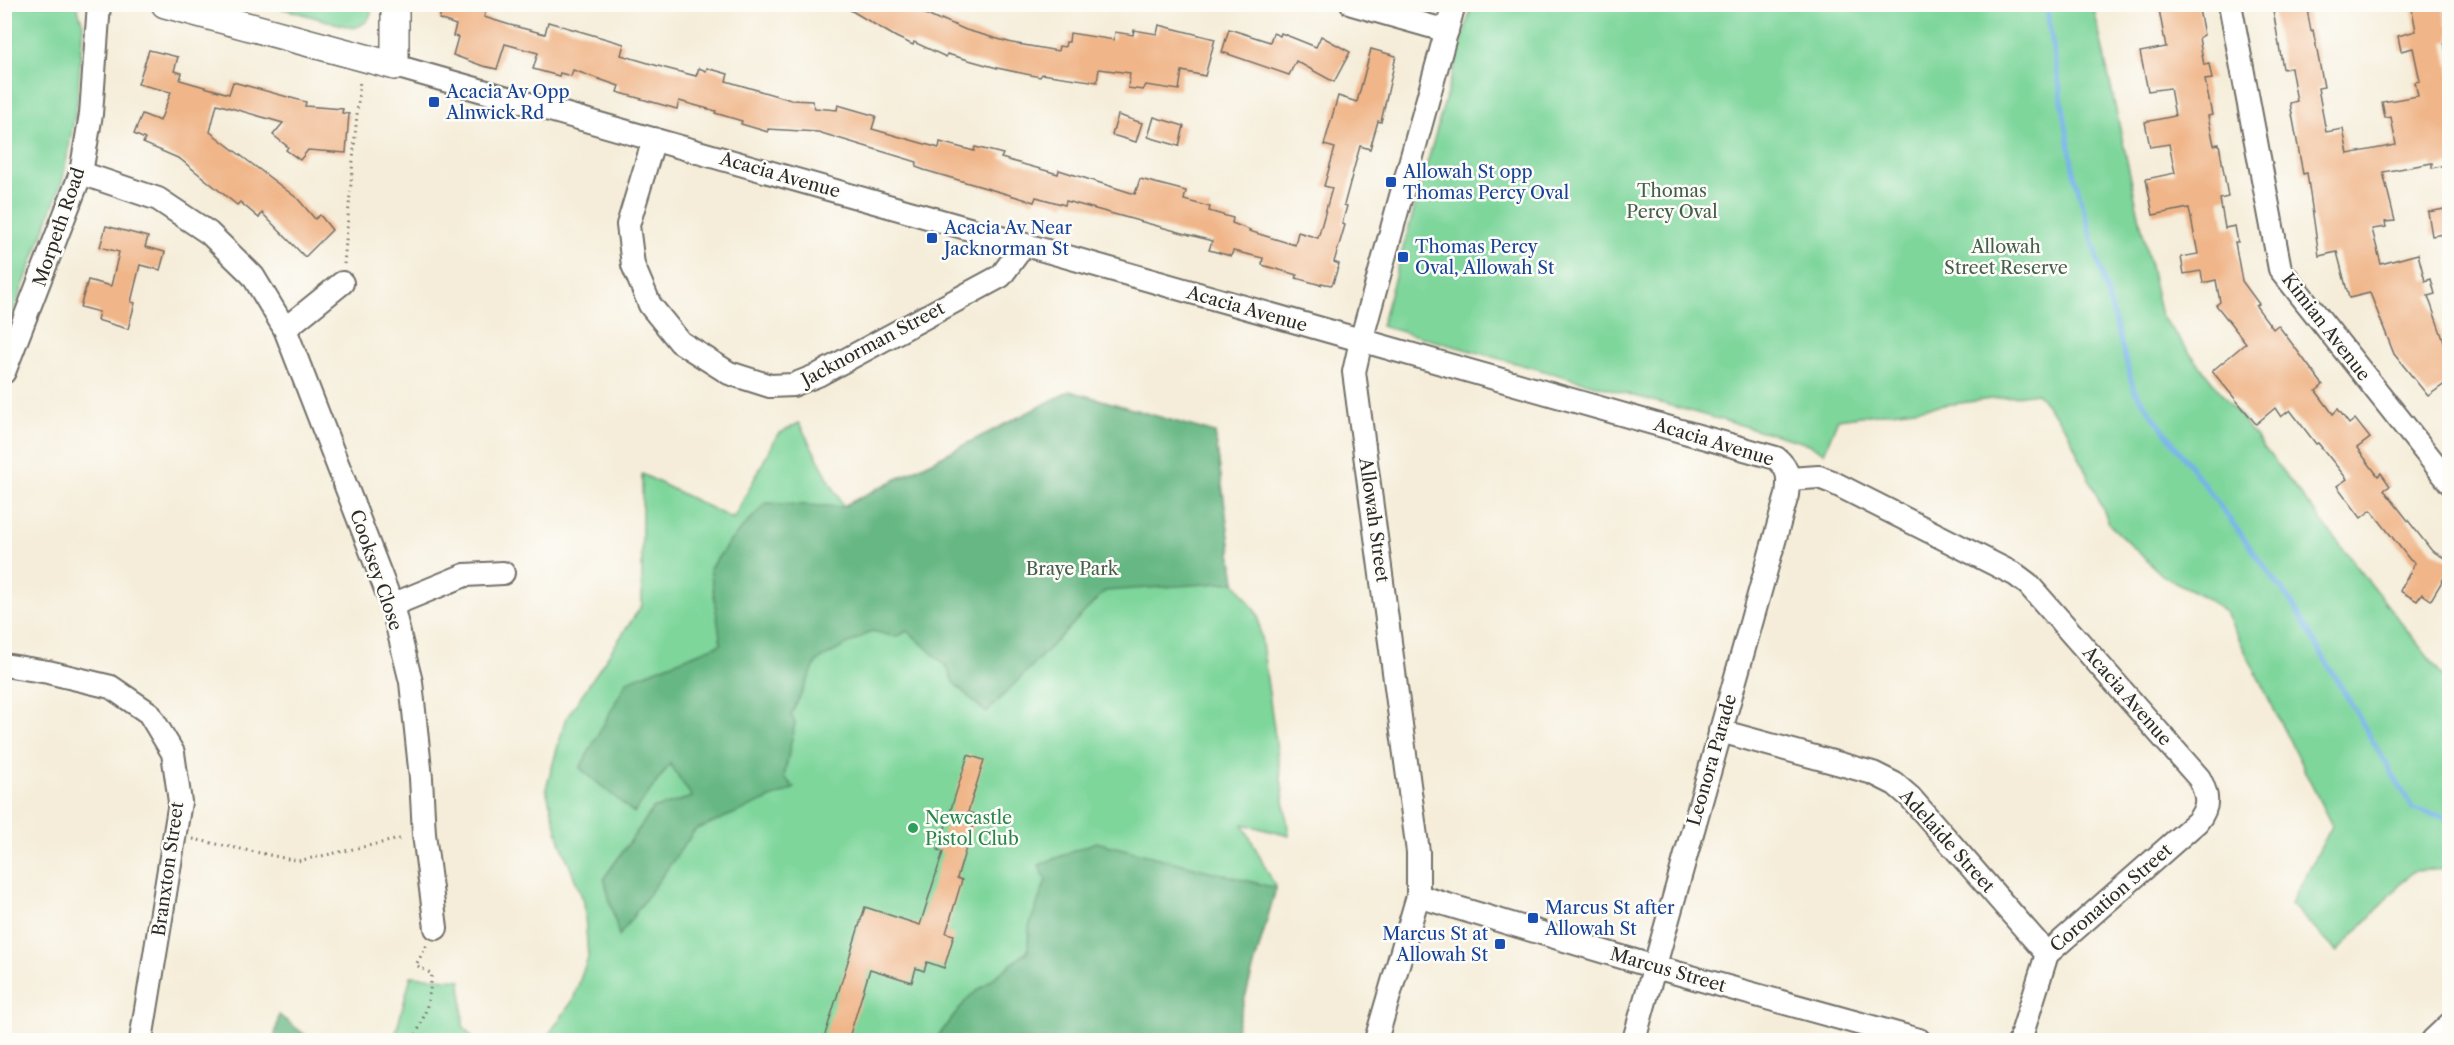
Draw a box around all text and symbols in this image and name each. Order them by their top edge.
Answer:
place label: Acacia Av Opp Alnwick Rd [445,81,570,124]
marker: Acacia Av Opp Alnwick Rd [427,95,441,109]
street label: Acacia Avenue [716,147,843,203]
place label: Allowah St opp Thomas Percy Oval [1402,161,1569,204]
street label: Morpeth Road [28,165,90,289]
marker: Allowah St opp Thomas Percy Oval [1384,175,1398,189]
park label: Thomas Percy Oval [1626,180,1718,223]
place label: Acacia Av Near Jacknorman St [941,217,1072,260]
marker: Acacia Av Near Jacknorman St [925,231,939,245]
place label: Thomas Percy Oval, Allowah St [1415,236,1555,279]
park label: Allowah Street Reserve [1944,236,2068,279]
marker: Thomas Percy Oval, Allowah St [1396,250,1410,264]
street label: Kimian Avenue [2277,269,2375,385]
street label: Acacia Avenue [1183,281,1310,337]
street label: Jacknorman Street [795,297,949,392]
street label: Acacia Avenue [1650,413,1777,471]
street label: Allowah Street [1354,455,1394,584]
street label: Cooksey Close [345,507,407,633]
park label: Braye Park [1026,558,1120,580]
street label: Acacia Avenue [2077,641,2176,750]
street label: Leonora Parade [1683,692,1741,828]
street label: Adelaide Street [1894,784,2000,898]
street label: Branxton Street [148,800,188,938]
place label: Newcastle Pistol Club [925,807,1019,850]
marker: Newcastle Pistol Club [906,821,920,835]
street label: Coronation Street [2046,839,2177,957]
place label: Marcus St after Allowah St [1544,897,1675,940]
marker: Marcus St after Allowah St [1526,911,1540,925]
place label: Marcus St at Allowah St [1382,923,1489,966]
marker: Marcus St at Allowah St [1493,937,1507,951]
street label: Marcus Street [1608,943,1729,997]

